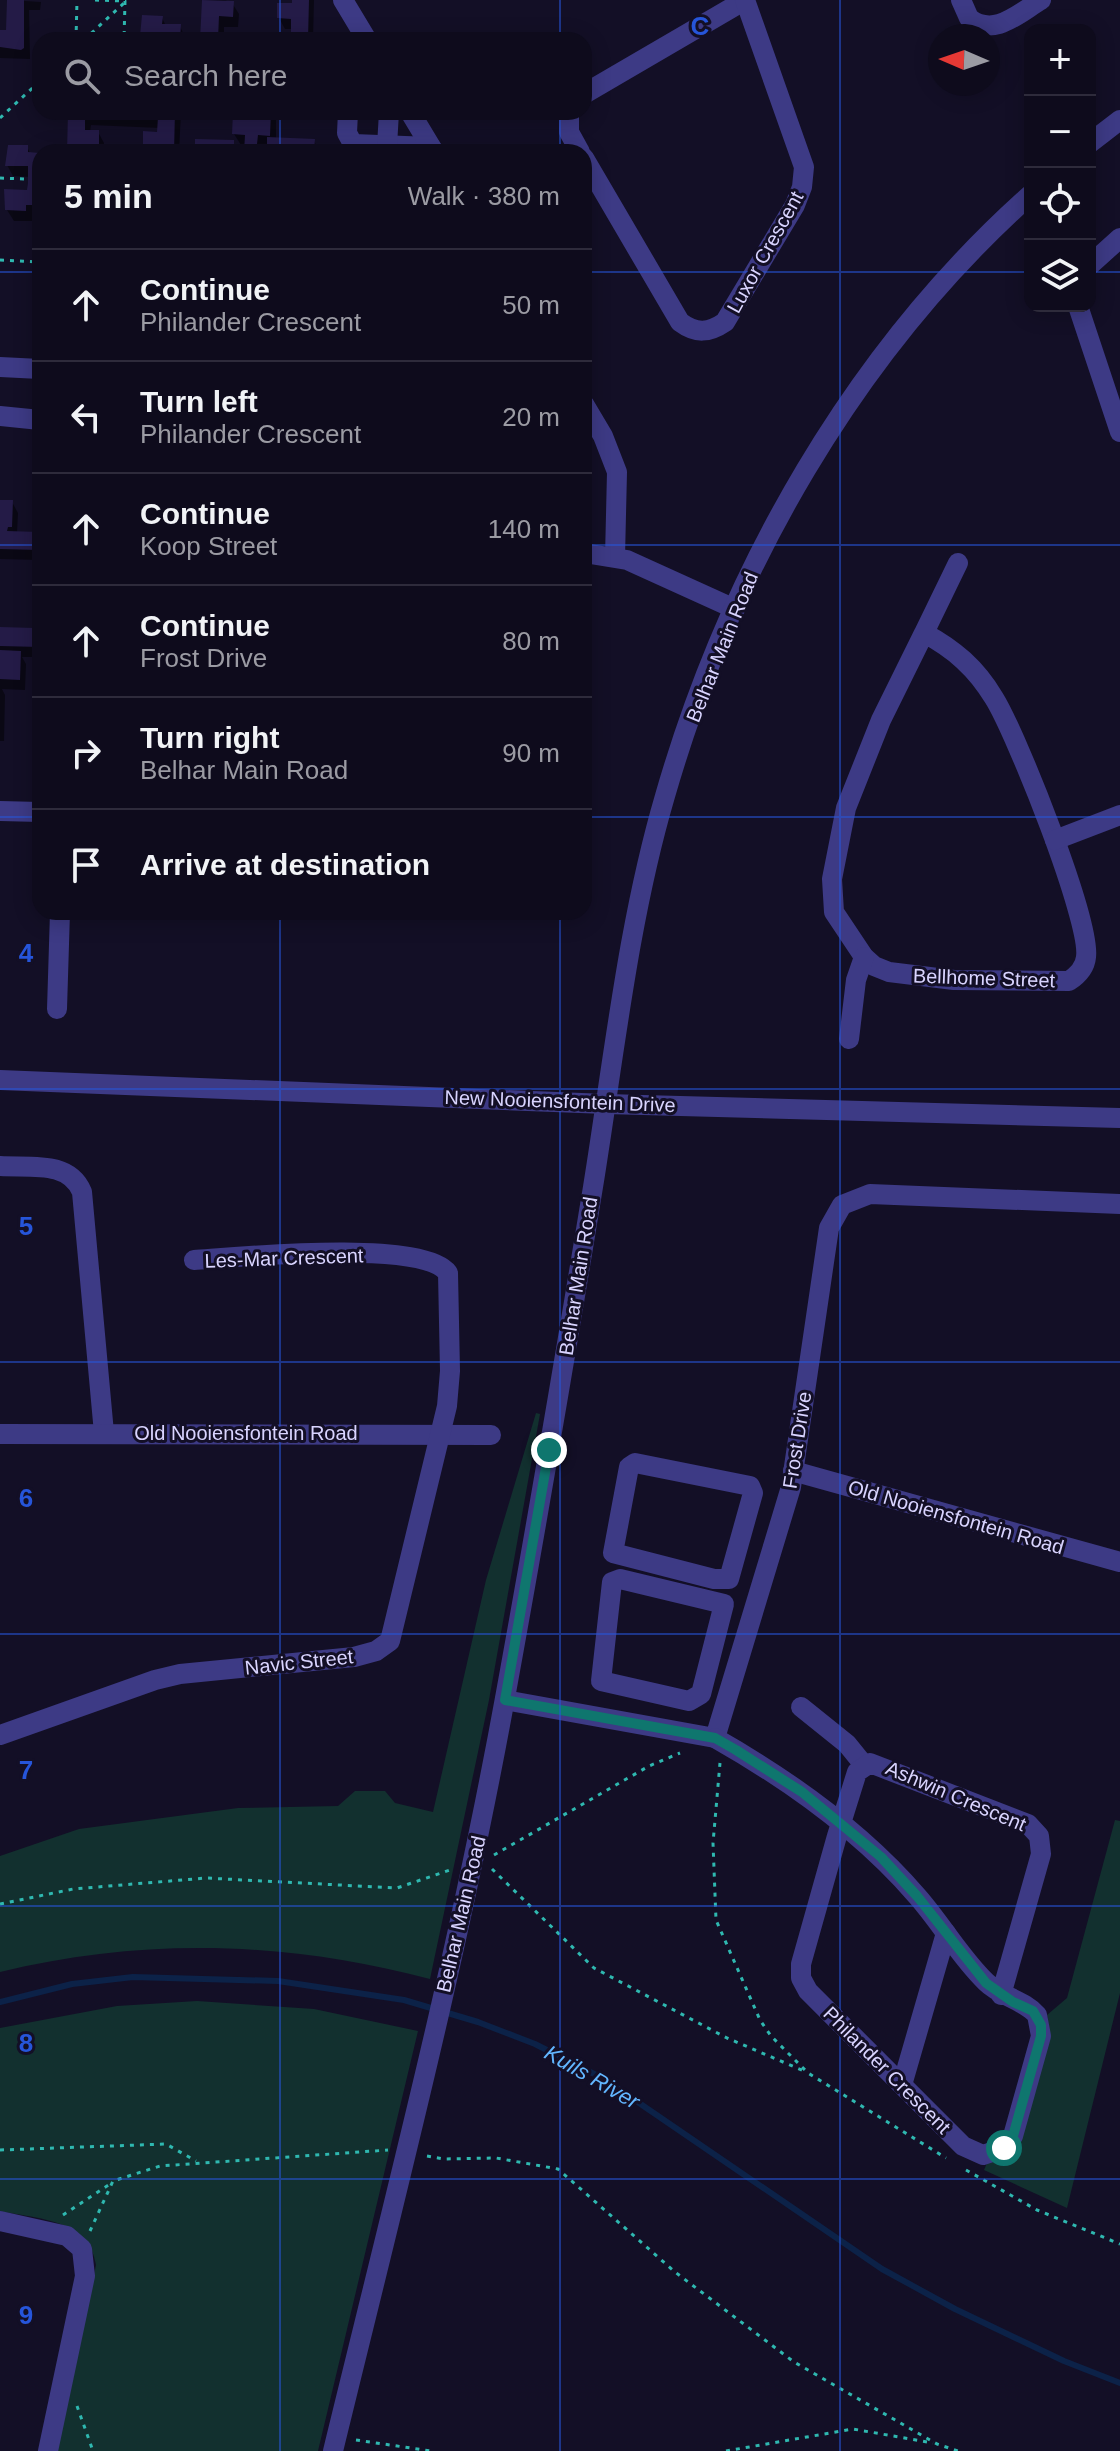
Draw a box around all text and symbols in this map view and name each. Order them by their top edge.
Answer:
text: C [691,11,710,41]
north arrow [928,24,1000,96]
map controls [1024,24,1096,312]
button: + [1024,24,1096,96]
search box [32,32,592,120]
icon: search [60,54,104,98]
text: Search here [124,59,287,92]
button: − [1024,96,1096,168]
button: locate [1024,168,1096,240]
text: 5 min [64,177,153,215]
text: Walk · 380 m [408,181,560,211]
street label: Luxor Crescent [723,187,808,317]
button: layers [1024,240,1096,312]
text: Continue [140,273,270,306]
icon: ahead [64,283,108,327]
text: 50 m [502,290,560,320]
text: Philander Crescent [140,307,361,337]
text: Turn left [140,385,258,418]
icon: left [64,395,108,439]
text: 20 m [502,402,560,432]
text: Philander Crescent [140,419,361,449]
text: Continue [140,497,270,530]
icon: ahead [64,507,108,551]
text: 140 m [488,514,560,544]
text: Koop Street [140,531,277,561]
street label: Belhar Main Road [682,569,762,725]
text: Continue [140,609,270,642]
icon: ahead [64,619,108,663]
text: 80 m [502,626,560,656]
text: Frost Drive [140,643,267,673]
text: Turn right [140,721,279,754]
icon: right [64,731,108,775]
text: 90 m [502,738,560,768]
text: Belhar Main Road [140,755,348,785]
icon: arrive [64,843,108,887]
text: Arrive at destination [140,848,430,881]
text: 4 [19,938,34,968]
street label: Bellhome Street [913,965,1056,991]
street label: New Nooiensfontein Drive [444,1086,676,1116]
street label: Belhar Main Road [555,1195,601,1357]
text: 5 [19,1211,33,1241]
street label: Les-Mar Crescent [204,1244,364,1272]
street label: Frost Drive [778,1390,816,1490]
street label: Old Nooiensfontein Road [134,1422,358,1444]
route end [531,1432,567,1468]
street label: Old Nooiensfontein Road [846,1476,1066,1558]
text: 6 [19,1483,33,1513]
street label: Navic Street [244,1645,355,1679]
text: 7 [19,1755,33,1785]
street label: Ashwin Crescent [883,1757,1030,1836]
street label: Belhar Main Road [432,1834,490,1994]
street label: Philander Crescent [819,2002,955,2138]
text: 8 [19,2028,33,2058]
water label: Kuils River [540,2040,645,2115]
route start [986,2130,1022,2166]
text: 9 [19,2300,33,2330]

